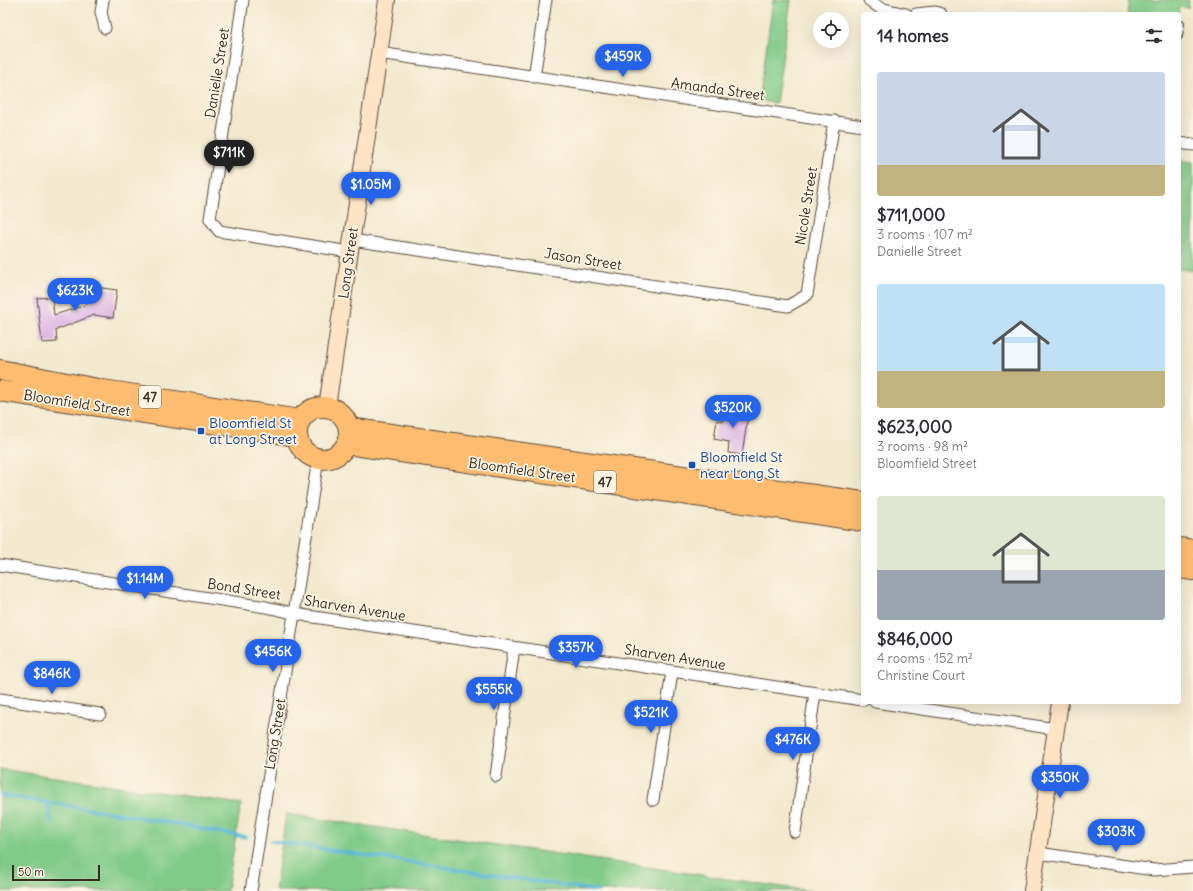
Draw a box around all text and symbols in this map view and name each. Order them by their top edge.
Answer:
map controls [813,12,849,48]
button: locate [813,12,849,48]
text: 14 homes [877,25,949,47]
icon: filters [1143,25,1165,47]
street label: Danielle Street [201,26,233,119]
pin: $459K [595,44,651,78]
text: $459K [604,48,642,65]
street label: Amanda Street [670,74,766,105]
icon: home [985,98,1057,170]
pin: $711K [201,140,257,174]
text: $711K [213,144,245,161]
street label: Nicole Street [791,165,821,246]
pin: $1.05M [338,172,404,206]
text: $1.05M [350,176,392,193]
text: $711,000 [877,204,945,226]
street label: Long Street [334,226,362,300]
text: 3 rooms · 107 m² [877,226,973,243]
text: Danielle Street [877,243,962,260]
street label: Jason Street [543,244,623,274]
pin: $623K [47,278,103,312]
text: $623K [56,282,94,299]
icon: home [985,310,1057,382]
street label: Bloomfield Street [22,386,132,420]
road number: 47 [139,386,161,408]
pin: $520K [705,395,761,429]
text: $520K [714,399,752,416]
place label: Bloomfield St at Long Street [209,414,297,448]
text: $623,000 [877,416,952,438]
marker: Bloomfield St at Long Street [196,426,206,436]
text: 3 rooms · 98 m² [877,438,968,455]
place label: Bloomfield St near Long St [700,448,783,482]
street label: Bloomfield Street [467,454,577,486]
text: Bloomfield Street [877,455,977,472]
marker: Bloomfield St near Long St [687,460,697,470]
road number: 47 [594,471,616,493]
icon: home [985,522,1057,594]
pin: $1.14M [112,566,178,600]
text: $1.14M [126,570,164,587]
street label: Bond Street [206,574,282,604]
street label: Sharven Avenue [303,591,407,625]
text: $846,000 [877,628,953,650]
pin: $357K [548,635,604,669]
pin: $456K [245,639,301,673]
text: $357K [558,639,594,656]
street label: Sharven Avenue [623,640,727,674]
text: $456K [254,643,292,660]
text: 4 rooms · 152 m² [877,650,973,667]
pin: $846K [24,661,80,695]
text: $846K [33,665,71,682]
text: Christine Court [877,667,965,684]
pin: $555K [466,677,522,711]
text: $555K [475,681,513,698]
street label: Long Street [260,697,290,771]
pin: $521K [623,700,679,734]
text: $521K [634,704,669,721]
pin: $476K [765,727,821,761]
text: $476K [775,731,811,748]
pin: $350K [1032,765,1088,799]
text: $350K [1041,769,1079,786]
pin: $303K [1088,819,1144,853]
text: $303K [1097,823,1135,840]
scale bar [12,863,100,882]
text: 50 m [18,865,44,879]

